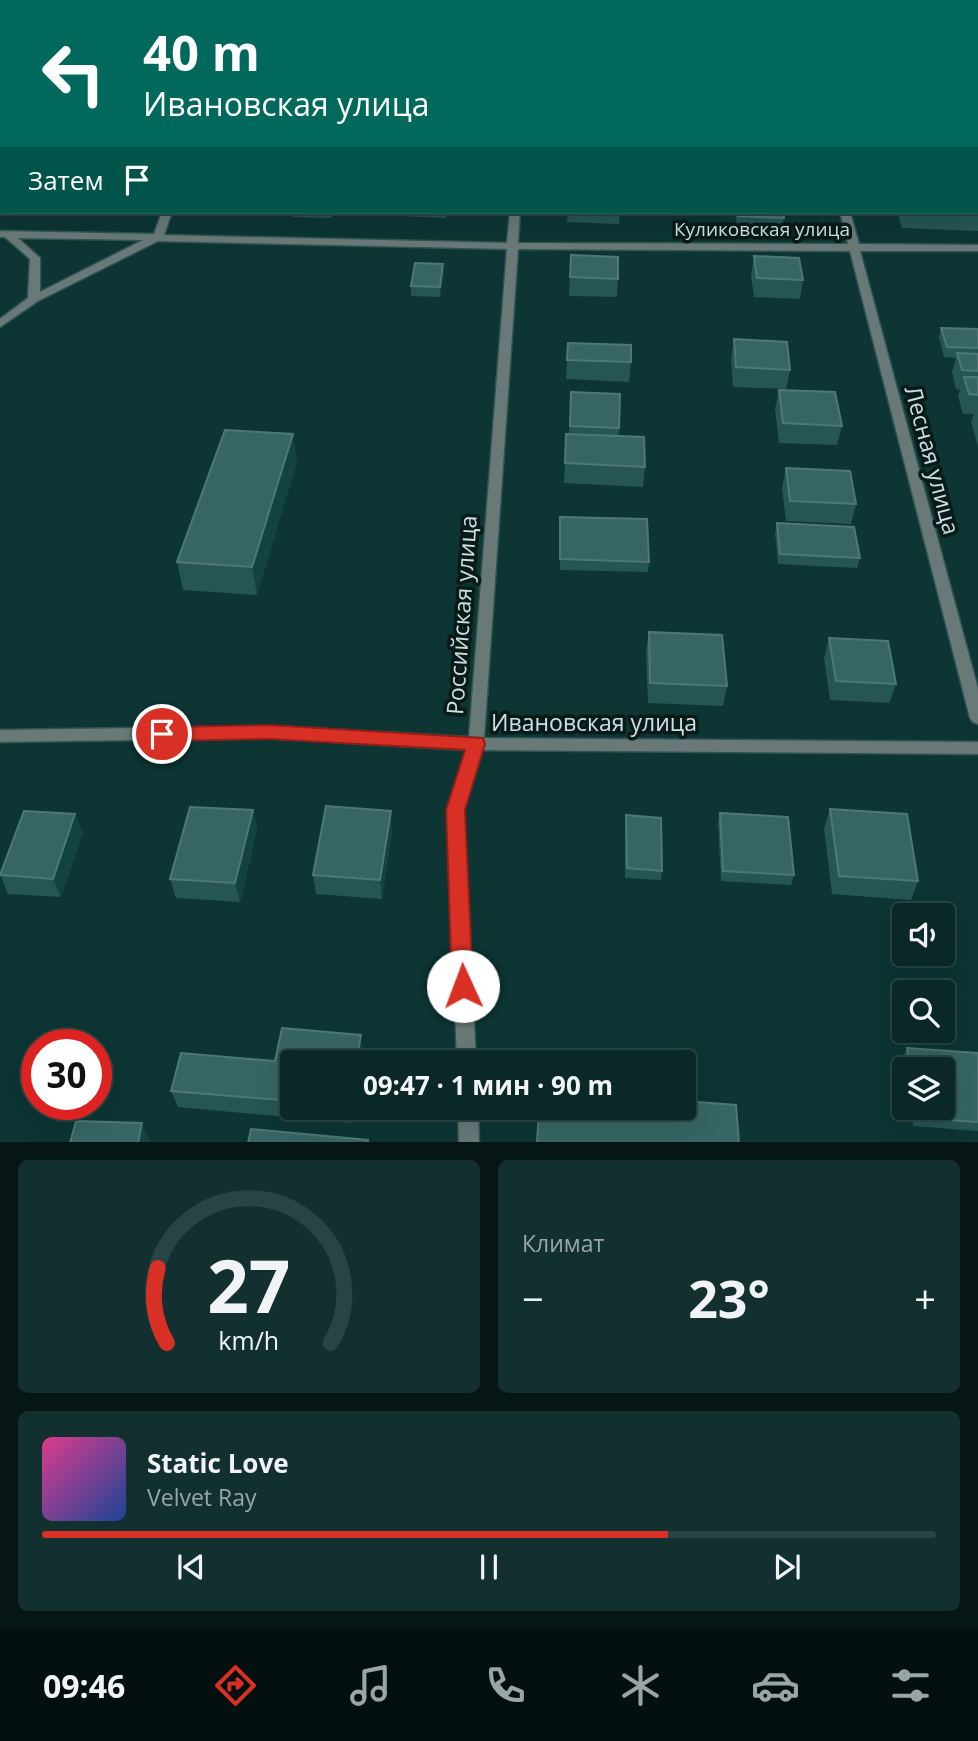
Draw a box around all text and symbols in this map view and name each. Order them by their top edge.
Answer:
text: 40 m [143,19,260,85]
icon: left [28,28,119,119]
text: Ивановская улица [143,82,430,125]
icon: arrive [118,161,156,199]
text: Затем [28,162,104,198]
street label: Куликовская улица [674,216,850,242]
street label: Лесная улица [898,382,968,538]
street label: Российская улица [438,514,484,716]
pin [132,704,192,764]
street label: Ивановская улица [491,706,697,738]
icon: arrive [143,715,181,753]
map controls [892,903,955,1120]
button: sound [892,903,955,966]
position arrow [426,949,500,1023]
button: search [892,980,955,1043]
speed limit sign: 30 [21,1029,112,1120]
button: layers [892,1057,955,1120]
text: 09:47 · 1 мин · 90 m [363,1067,613,1103]
text: Климат [522,1227,604,1259]
text: 27 [207,1235,291,1334]
text: 23° [688,1262,770,1333]
text: − [522,1272,544,1324]
text: + [914,1272,936,1324]
text: km/h [219,1322,279,1356]
text: Static Love [147,1445,289,1481]
text: Velvet Ray [147,1481,257,1513]
icon: previous [172,1548,210,1586]
icon: pause [470,1548,508,1586]
icon: next [768,1548,806,1586]
icon: directions [211,1661,260,1710]
icon: music [346,1661,395,1710]
icon: phone [481,1661,530,1710]
icon: climate [616,1661,665,1710]
icon: car [751,1661,800,1710]
icon: filters [886,1661,935,1710]
text: 09:46 [43,1664,125,1707]

